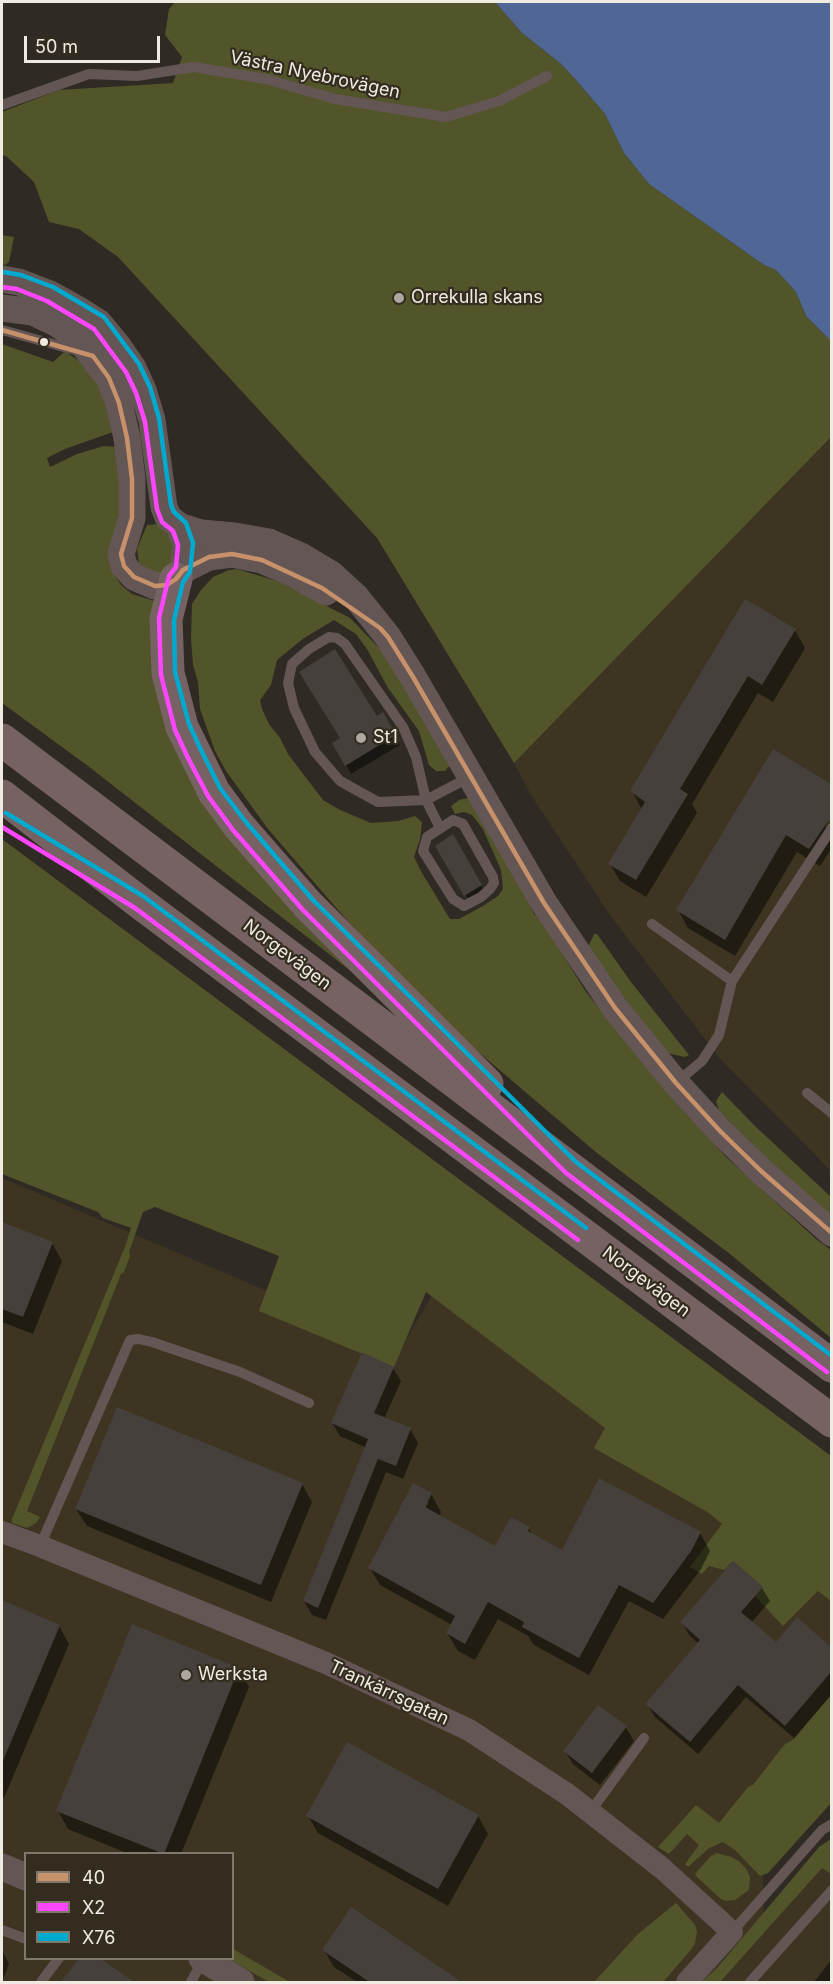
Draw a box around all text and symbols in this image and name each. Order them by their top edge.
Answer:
scale bar [27,24,164,62]
text: 50 m [35,36,78,57]
street label: Västra Nyebrovägen [228,46,402,104]
place label: Orrekulla skans [411,287,543,309]
marker: Orrekulla skans [392,291,406,305]
unlabelled marker [38,336,50,348]
place label: St1 [373,727,398,749]
marker: St1 [354,731,368,745]
street label: Norgevägen [239,915,335,995]
street label: Norgevägen [598,1242,694,1322]
street label: Trankärrsgatan [326,1656,452,1730]
place label: Werksta [198,1664,268,1686]
marker: Werksta [179,1668,193,1682]
legend [24,1852,234,1960]
text: 40 [82,1867,105,1888]
text: X2 [82,1897,105,1918]
text: X76 [82,1927,115,1948]

